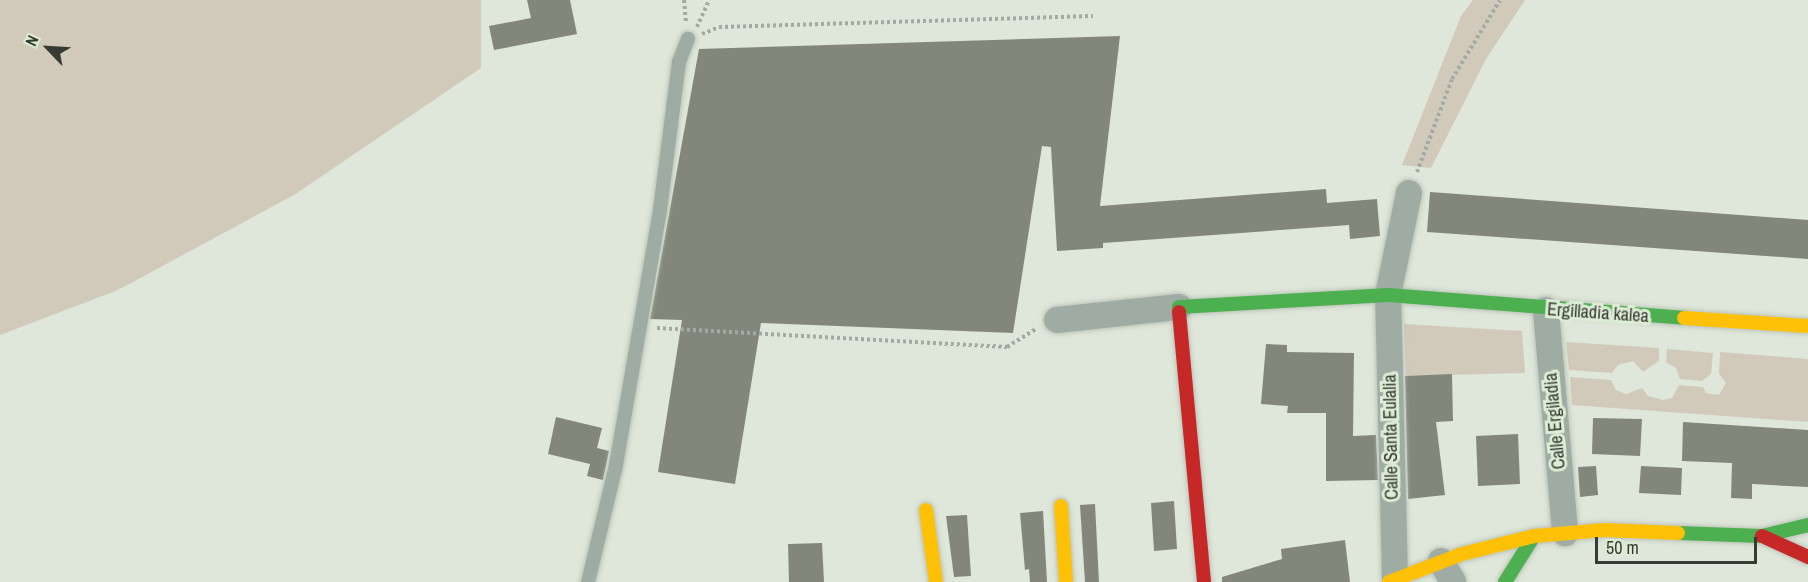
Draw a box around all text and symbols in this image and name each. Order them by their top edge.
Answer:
north arrow [18,18,78,78]
text: N [20,31,44,49]
street label: Ergilladia kalea [1547,299,1649,327]
street label: Calle Ergiladia [1540,372,1570,470]
street label: Calle Santa Eulalia [1379,374,1403,500]
scale bar [1598,525,1760,563]
text: 50 m [1606,535,1639,560]

